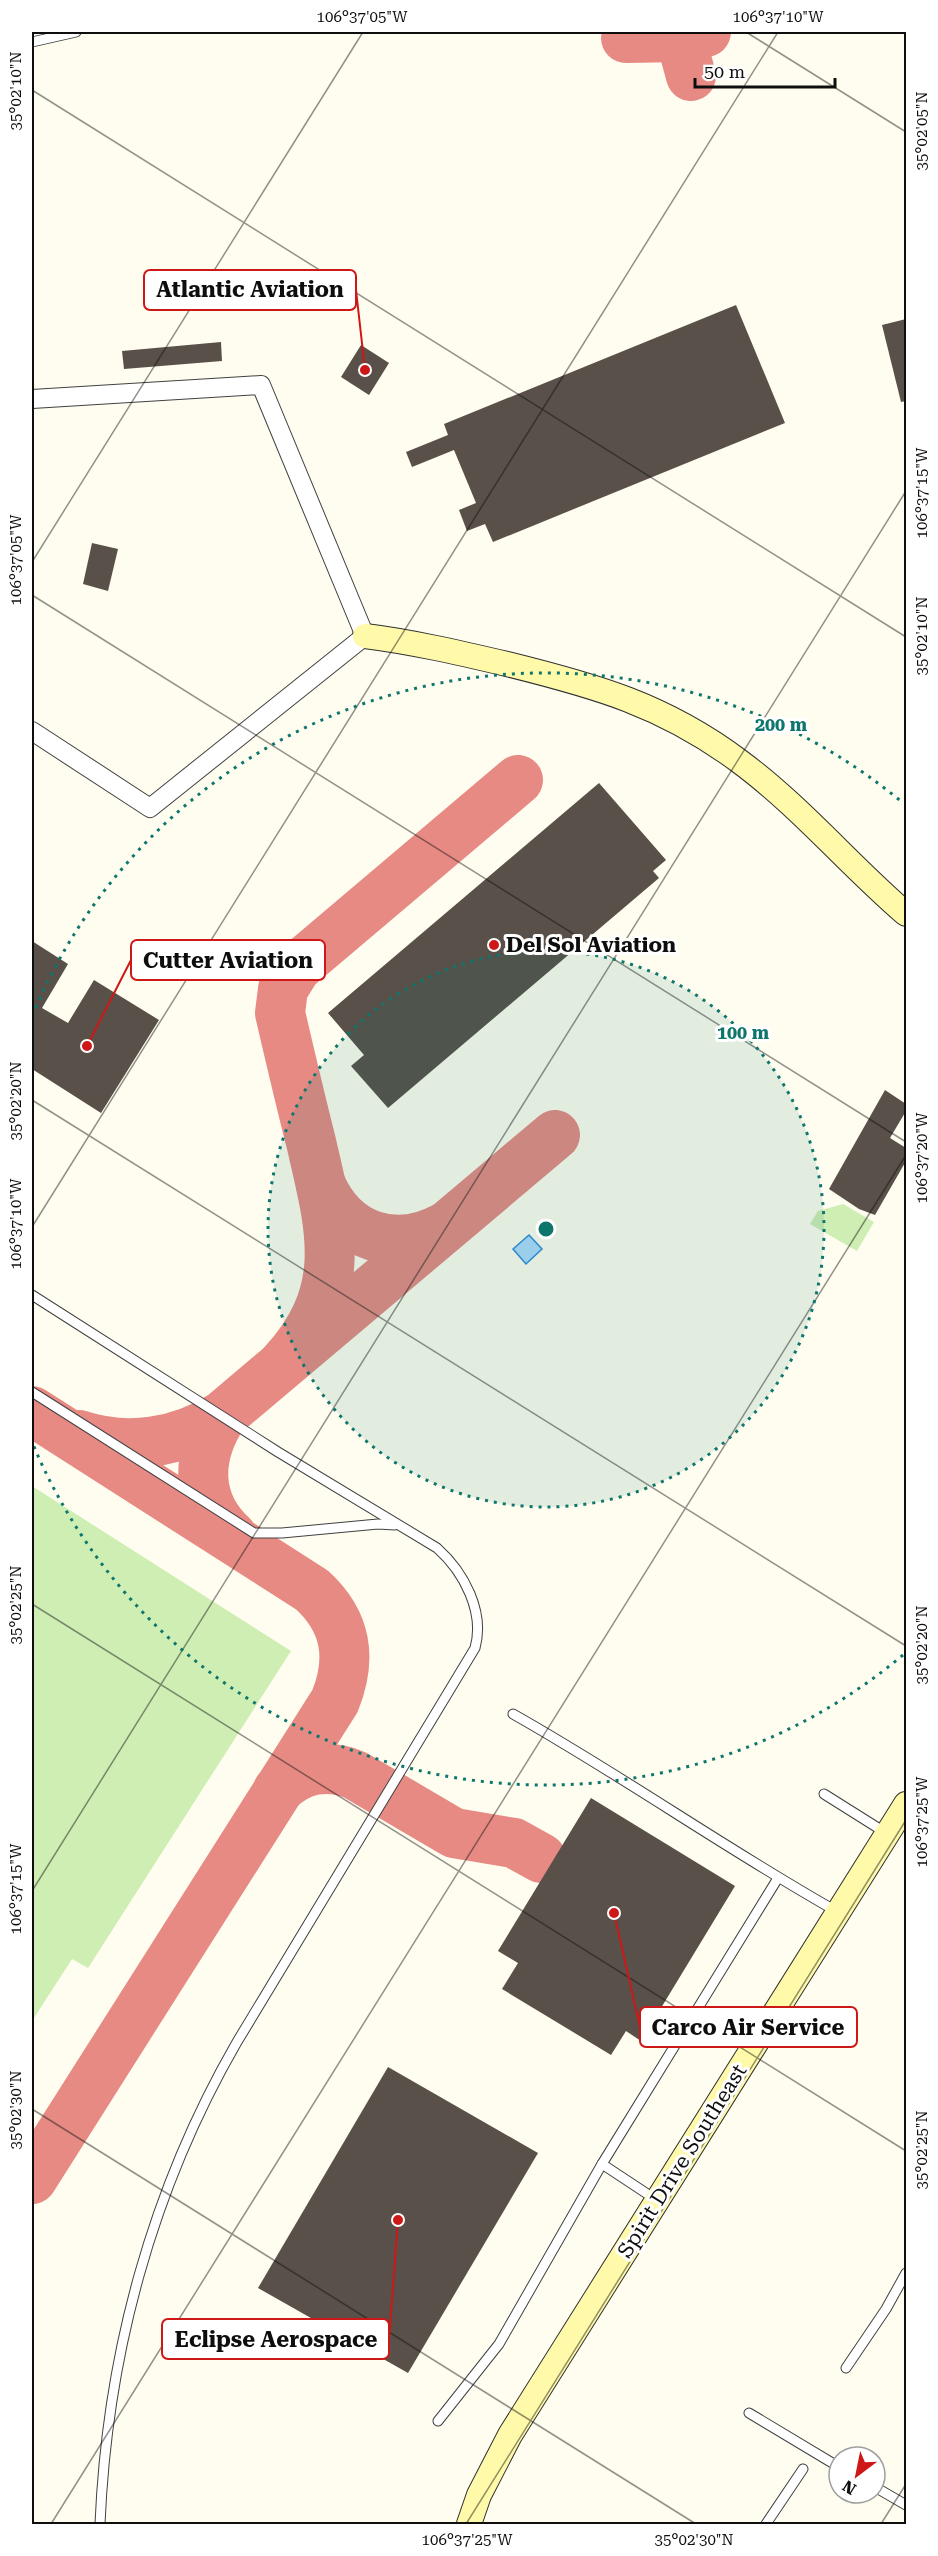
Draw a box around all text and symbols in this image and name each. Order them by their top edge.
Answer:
text: 106°37'05"W [317,8,408,26]
text: 106°37'10"W [733,8,824,26]
text: 35°02'10"N [7,51,25,131]
scale bar [695,51,834,89]
text: 50 m [704,61,745,82]
text: 35°02'05"N [913,91,931,171]
callout: Atlantic Aviation [144,270,356,310]
text: Atlantic Aviation [156,277,344,302]
text: 106°37'15"W [913,447,931,538]
text: 106°37'05"W [7,514,25,605]
text: 35°02'10"N [913,596,931,676]
text: 200 m [755,714,808,735]
place label: Del Sol Aviation [506,933,676,957]
marker: Del Sol Aviation [487,938,501,952]
callout: Cutter Aviation [131,940,325,980]
text: Cutter Aviation [143,948,313,973]
text: 100 m [717,1022,770,1043]
text: 35°02'20"N [7,1061,25,1141]
text: 106°37'20"W [913,1112,931,1203]
text: 106°37'10"W [7,1178,25,1269]
centre of rings [536,1219,556,1239]
text: 35°02'25"N [7,1565,25,1645]
text: 35°02'20"N [913,1605,931,1685]
text: 106°37'25"W [913,1776,931,1867]
text: 106°37'15"W [7,1843,25,1934]
callout: Carco Air Service [640,2007,857,2047]
text: Carco Air Service [652,2015,844,2040]
street label: Spirit Drive Southeast [613,2060,751,2262]
text: 35°02'30"N [7,2070,25,2150]
text: 35°02'25"N [913,2110,931,2190]
callout: Eclipse Aerospace [162,2319,389,2359]
text: Eclipse Aerospace [174,2327,378,2352]
north arrow [827,2445,887,2505]
text: N [839,2476,860,2499]
text: 106°37'25"W [422,2531,513,2549]
text: 35°02'30"N [654,2531,734,2549]

